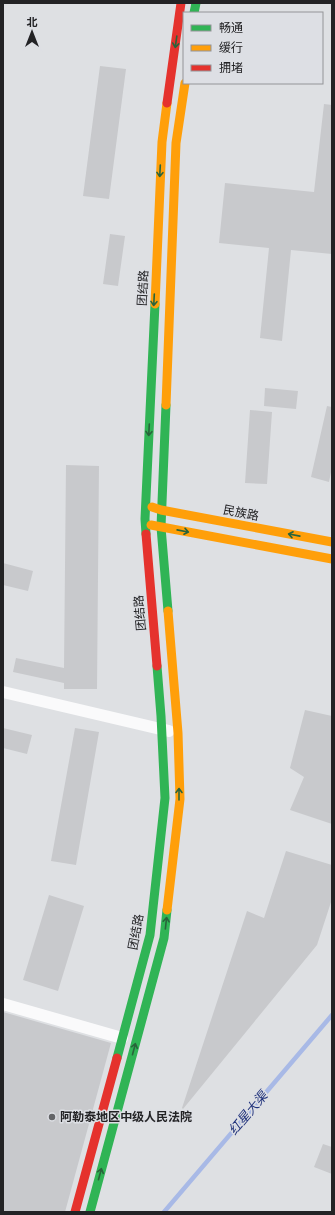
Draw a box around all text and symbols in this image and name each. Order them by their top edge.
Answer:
north arrow [12,12,52,52]
legend [183,12,323,84]
text: 北 [27,16,38,29]
text: 畅通 [219,21,243,35]
one-way arrow [172,35,180,48]
text: 缓行 [219,41,243,55]
text: 拥堵 [219,61,243,75]
one-way arrow [157,164,164,177]
street label: 团结路 [135,270,151,306]
one-way arrow [151,293,158,306]
one-way arrow [145,423,152,436]
street label: 民族路 [222,503,260,523]
one-way arrow [176,527,189,535]
one-way arrow [288,531,301,539]
street label: 团结路 [131,594,149,632]
one-way arrow [175,788,183,801]
street label: 团结路 [126,913,146,951]
one-way arrow [162,917,170,930]
one-way arrow [131,1043,138,1056]
water label: 红星大渠 [226,1087,272,1138]
place label: 阿勒泰地区中级人民法院 [60,1110,192,1124]
marker: 阿勒泰地区中级人民法院 [47,1112,57,1122]
one-way arrow [97,1168,104,1181]

